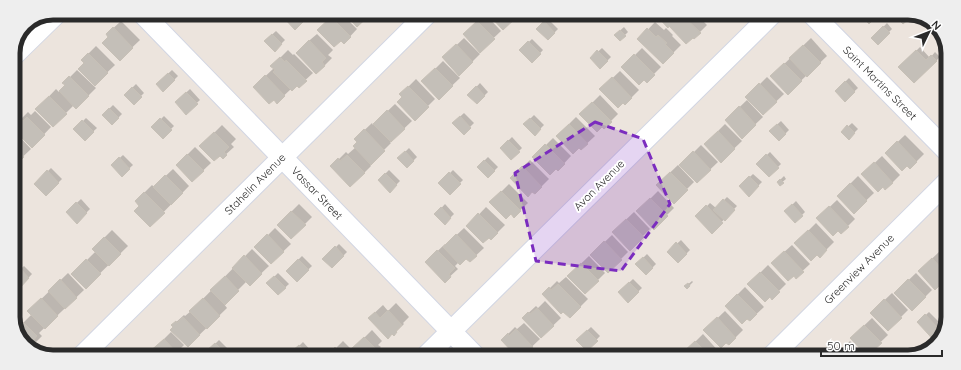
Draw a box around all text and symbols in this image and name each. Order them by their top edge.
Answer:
north arrow [909,12,949,52]
text: N [928,17,944,33]
street label: Saint Martins Street [840,43,920,123]
street label: Stahelin Avenue [221,150,289,218]
street label: Avon Avenue [571,157,627,213]
street label: Vassar Street [288,164,346,223]
street label: Greenview Avenue [821,231,897,307]
scale bar [821,332,942,358]
text: 50 m [827,338,855,353]

